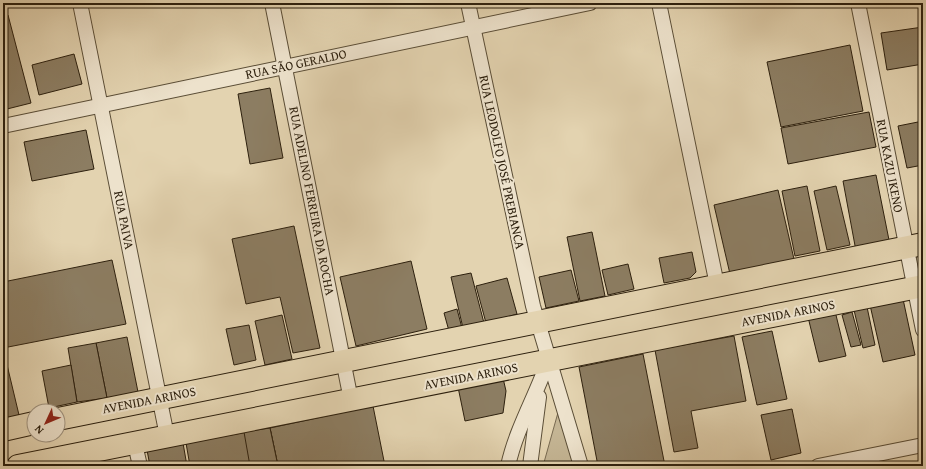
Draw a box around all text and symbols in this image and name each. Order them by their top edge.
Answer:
street label: RUA SÃO GERALDO [244,44,348,84]
street label: RUA LEODOLFO JOSÉ PREBIANCA [474,73,530,251]
street label: RUA ADELINO FERREIRA DA ROCHA [284,105,340,297]
street label: RUA KAZU IKENO [872,118,908,214]
street label: RUA PAIVA [109,189,139,251]
street label: AVENIDA ARINOS [740,295,836,331]
street label: AVENIDA ARINOS [423,358,519,394]
street label: AVENIDA ARINOS [101,382,197,418]
north arrow [26,403,66,443]
text: N [30,421,47,438]

